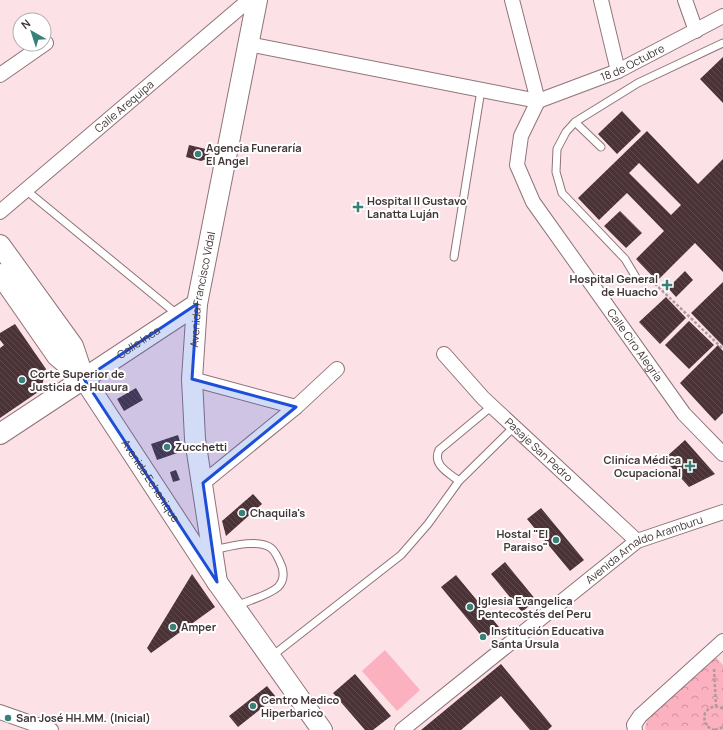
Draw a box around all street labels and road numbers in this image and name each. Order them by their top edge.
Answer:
street label: 18 de Octubre [598,40,667,84]
street label: Calle Arequipa [91,76,157,135]
street label: Avenida Francisco Vidal [186,230,218,348]
street label: Calle Ciro Alegría [604,305,666,384]
street label: Calle Inca [114,322,163,362]
street label: Pasaje San Pedro [502,414,577,485]
street label: Avenida Echenique [118,436,184,525]
street label: Avenida Arnaldo Aramburu [582,511,705,587]

